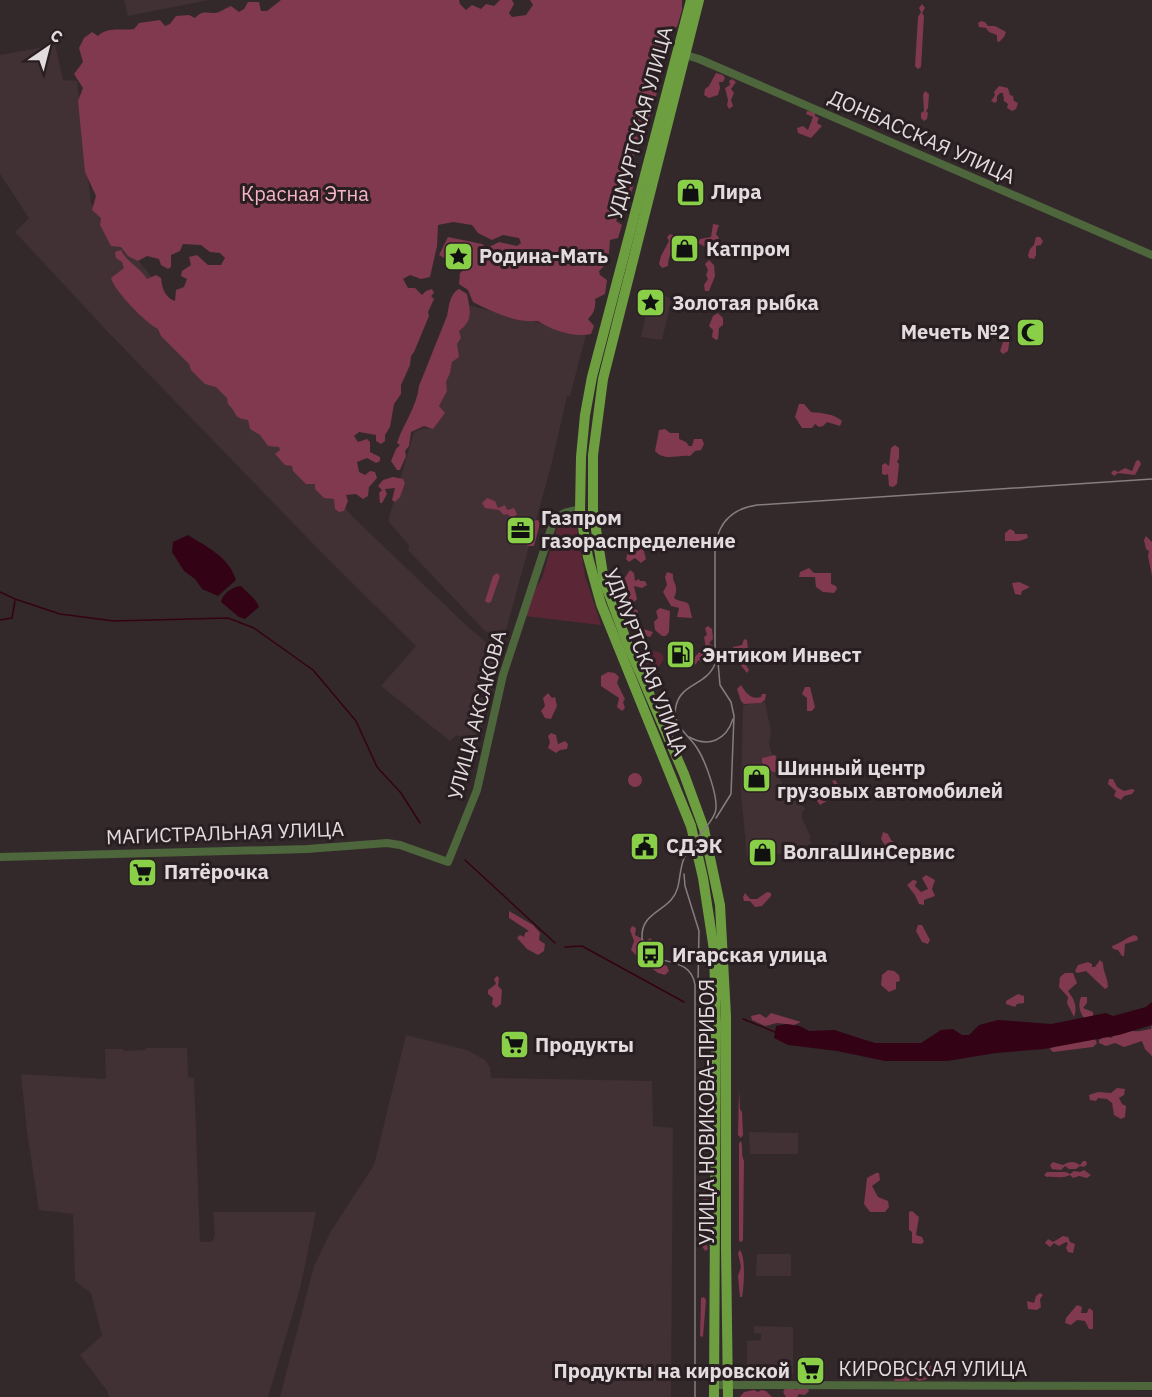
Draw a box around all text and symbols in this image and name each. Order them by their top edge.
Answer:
north arrow [18,18,78,78]
street label: УДМУРТСКАЯ УЛИЦА [601,23,678,222]
text: С [47,25,67,47]
street label: ДОНБАССКАЯ УЛИЦА [825,83,1020,190]
shop icon: Лира [674,176,706,208]
place label: Лира [711,178,762,205]
park label: Красная Этна [241,180,369,207]
shop icon: Катпром [669,233,701,265]
place label: Катпром [706,235,790,262]
place icon: Родина-Мать [442,240,474,272]
place label: Родина-Мать [479,242,608,269]
place icon: Золотая рыбка [635,287,667,319]
place label: Золотая рыбка [672,289,819,316]
mosque icon: Мечеть №2 [1015,316,1047,348]
place label: Мечеть №2 [901,318,1010,345]
place label: Газпром газораспределение [541,504,736,554]
office icon: Газпром газораспределение [504,514,536,546]
street label: УДМУРТСКАЯ УЛИЦА [598,564,695,760]
street label: УЛИЦА АКСАКОВА [441,627,512,802]
fuel station icon: Энтиком Инвест [665,639,697,671]
place label: Энтиком Инвест [702,641,862,668]
place label: Шинный центр грузовых автомобилей [777,754,1003,804]
shop icon: Шинный центр грузовых автомобилей [740,763,772,795]
street label: МАГИСТРАЛЬНАЯ УЛИЦА [106,815,345,850]
public building icon: СДЭК [629,830,661,862]
place label: СДЭК [666,832,722,859]
shop icon: ВолгаШинСервис [746,836,778,868]
place label: ВолгаШинСервис [783,838,955,865]
supermarket icon: Пятёрочка [127,856,159,888]
place label: Пятёрочка [164,858,269,885]
bus stop icon: Игарская улица [635,939,667,971]
place label: Игарская улица [672,941,827,968]
street label: УЛИЦА НОВИКОВА-ПРИБОЯ [693,979,720,1245]
supermarket icon: Продукты [498,1029,530,1061]
place label: Продукты [535,1031,634,1058]
supermarket icon: Продукты на кировской [795,1355,827,1387]
street label: КИРОВСКАЯ УЛИЦА [839,1355,1028,1382]
place label: Продукты на кировской [553,1357,790,1384]

